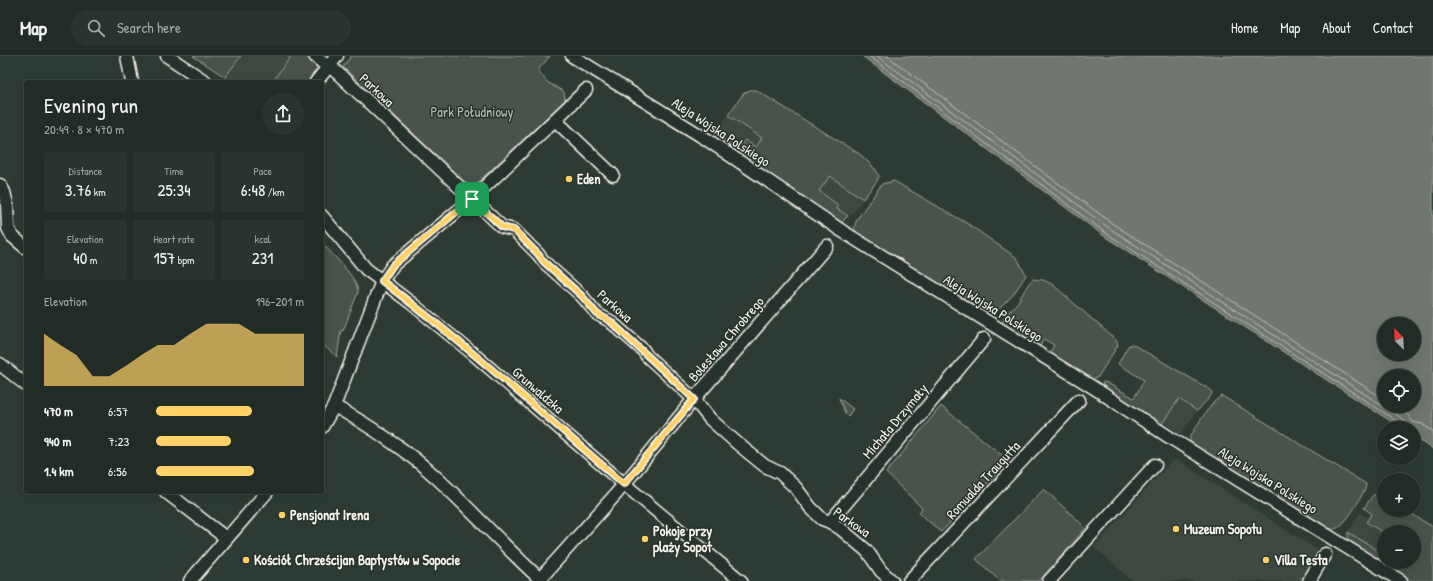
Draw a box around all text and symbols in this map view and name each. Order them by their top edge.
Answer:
search box [71,10,351,46]
text: Map [20,15,47,41]
icon: search [85,17,107,39]
text: Search here [117,17,181,38]
text: Home [1231,18,1258,37]
text: Map [1280,18,1300,37]
text: About [1322,18,1351,37]
text: Contact [1373,18,1413,37]
street label: Parkowa [356,69,399,111]
text: Evening run [44,90,138,120]
button: share [262,93,304,135]
street label: Aleja Wojska Polskiego [668,93,774,171]
park label: Park Południowy [431,102,514,122]
text: 20:49 · 8 × 470 m [44,120,124,138]
text: Distance [69,164,102,178]
text: Time [164,164,184,178]
text: Pace [254,164,272,178]
place label: Eden [577,169,601,188]
marker: Eden [564,174,574,184]
text: 3.76 [65,178,91,201]
text: 25:34 [157,178,191,201]
text: 6:48 [241,178,265,201]
pin [455,182,489,216]
text: km [91,185,106,199]
text: /km [265,185,285,199]
icon: arrive [461,188,483,210]
text: Elevation [67,232,104,246]
text: Heart rate [153,232,195,246]
text: kcal [255,232,271,246]
text: 40 [73,246,87,269]
text: 157 [153,246,175,269]
text: 231 [252,246,274,269]
text: m [87,253,97,267]
text: bpm [175,253,195,267]
street label: Aleja Wojska Polskiego [940,269,1047,347]
street label: Parkowa [594,285,637,327]
text: Elevation [44,292,87,310]
text: 196–201 m [255,292,304,310]
street label: Bolesława Chrobrego [683,292,769,386]
north arrow [1377,317,1421,361]
map controls [1377,317,1421,569]
street label: Grunwaldzka [509,362,569,418]
button: locate [1377,369,1421,413]
street label: Michała Drzymały [858,379,932,463]
text: 470 m [44,402,73,420]
text: 6:57 [108,402,128,420]
button: layers [1377,421,1421,465]
text: 940 m [44,432,71,450]
text: 7:23 [108,432,129,450]
street label: Romualda Traugutta [941,436,1025,524]
street label: Aleja Wojska Polskiego [1215,441,1322,519]
text: 1.4 km [44,462,74,480]
text: 6:56 [108,462,127,480]
button: + [1377,473,1421,517]
street label: Parkowa [830,502,875,541]
place label: Pensjonat Irena [290,505,369,525]
marker: Pensjonat Irena [277,510,287,520]
place label: Muzeum Sopotu [1184,519,1262,540]
place label: Pokoje przy plaży Sopot [653,521,713,558]
marker: Muzeum Sopotu [1171,524,1181,534]
button: − [1377,525,1421,569]
marker: Pokoje przy plaży Sopot [640,534,650,544]
place label: Kościół Chrześcijan Baptystów w Sopocie [254,550,461,571]
place label: Villa Testa [1274,550,1328,569]
marker: Kościół Chrześcijan Baptystów w Sopocie [241,555,251,565]
marker: Villa Testa [1261,555,1271,565]

